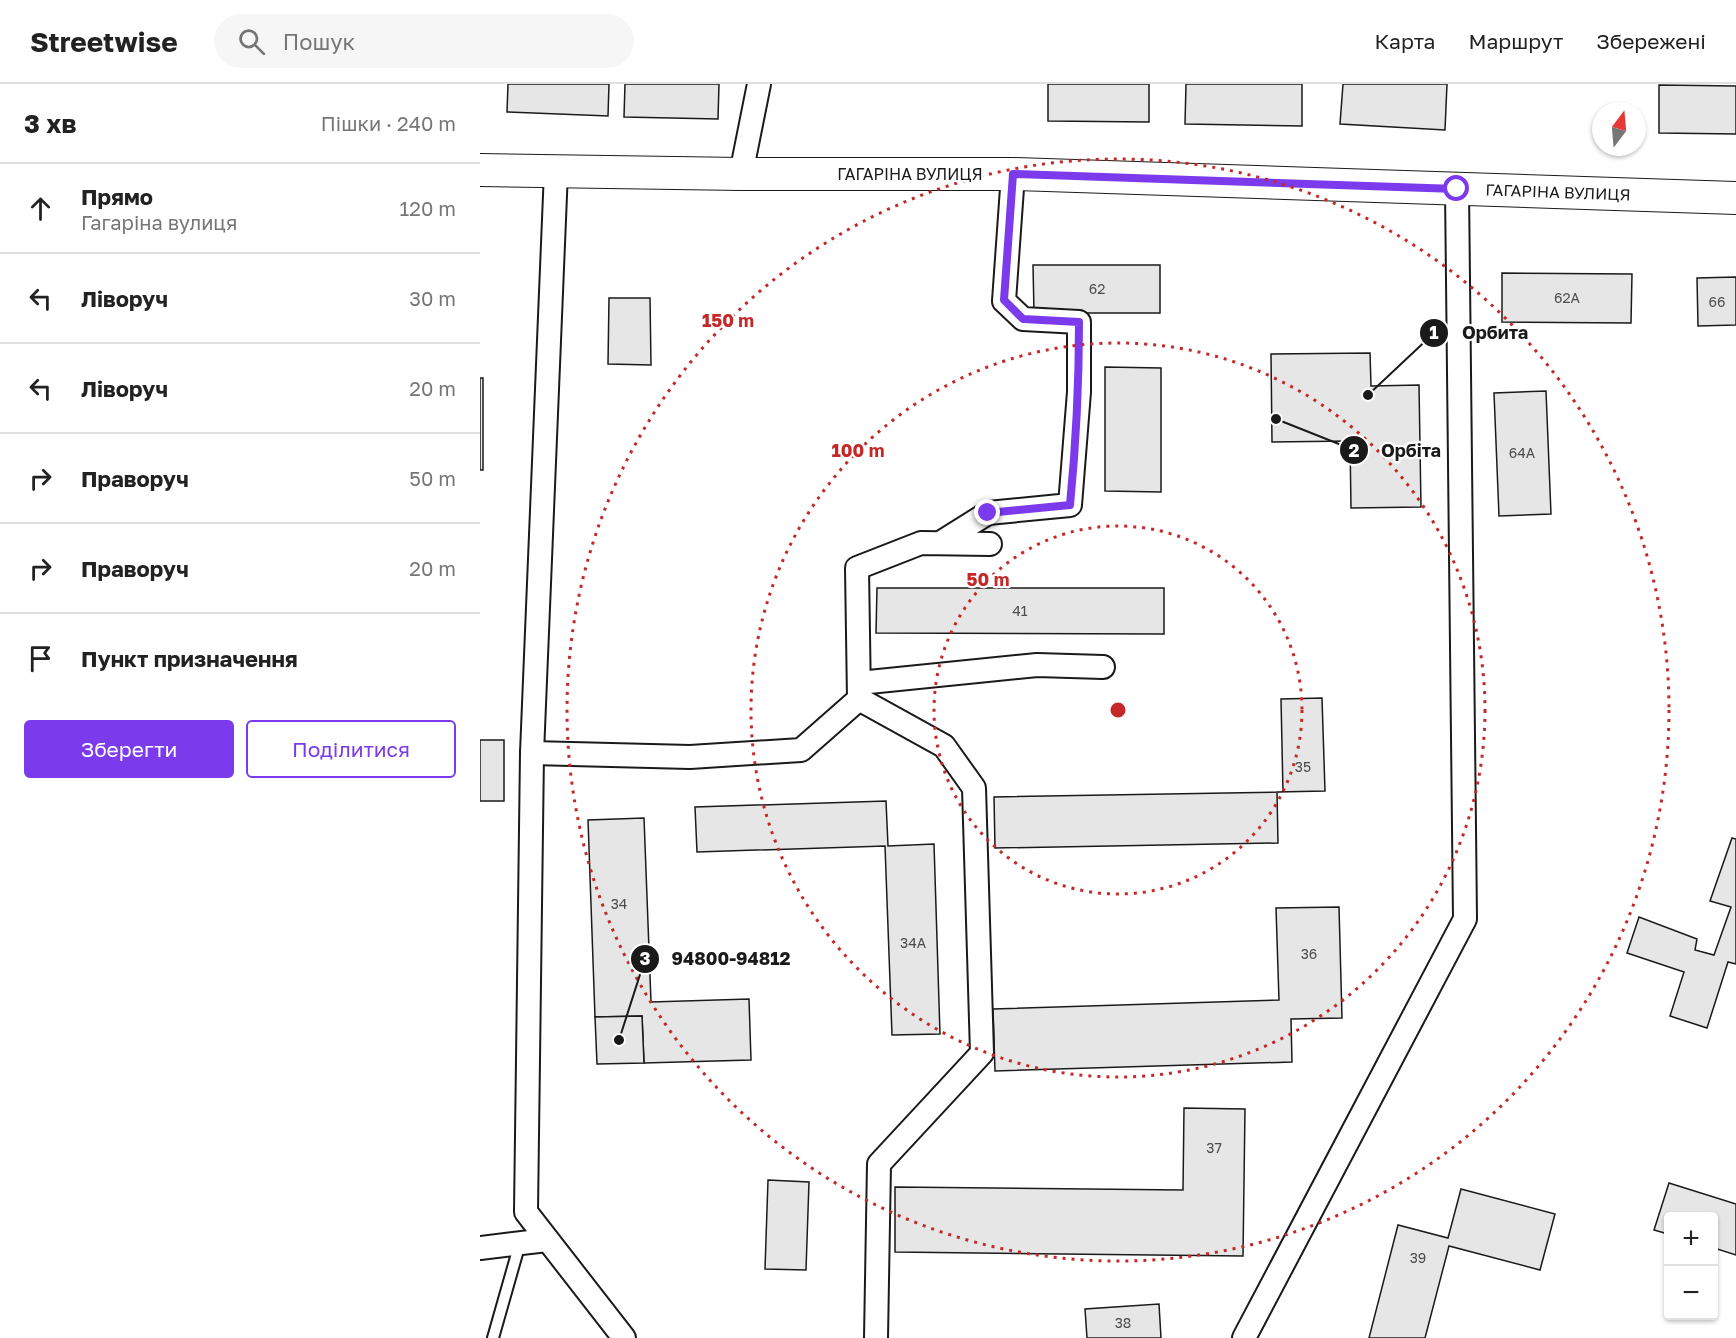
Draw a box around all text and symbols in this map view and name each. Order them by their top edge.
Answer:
search box [214,14,634,68]
text: Streetwise [30,25,178,58]
icon: search [235,25,268,58]
text: Пошук [283,28,355,55]
text: Карта [1375,28,1435,54]
text: Маршрут [1468,28,1563,54]
text: Збережені [1596,28,1706,54]
north arrow [1592,102,1646,156]
text: 3 хв [24,108,77,139]
text: Пішки · 240 m [321,111,456,135]
street label: ГАГАРІНА ВУЛИЦЯ [837,164,983,184]
route start [1443,175,1469,201]
street label: ГАГАРІНА ВУЛИЦЯ [1485,179,1631,205]
text: Прямо [81,183,153,210]
icon: ahead [24,192,57,225]
text: 120 m [400,196,456,220]
text: Гагаріна вулиця [81,210,237,234]
house number: 62 [1089,280,1105,297]
icon: left [24,282,57,315]
text: Ліворуч [81,285,168,312]
text: 30 m [409,286,456,310]
house number: 62А [1554,289,1581,306]
house number: 66 [1709,293,1725,310]
text: 150 m [702,309,754,331]
callout: Орбита [1419,315,1540,351]
text: 1 [1429,321,1439,343]
text: Орбита [1462,321,1528,343]
icon: left [24,372,57,405]
text: Ліворуч [81,375,168,402]
text: 20 m [409,376,456,400]
callout: Орбіта [1339,432,1453,468]
text: 100 m [832,439,884,461]
text: 2 [1349,439,1360,461]
text: Орбіта [1381,439,1441,461]
house number: 64А [1509,444,1536,461]
icon: right [24,462,57,495]
text: Праворуч [81,465,189,492]
text: 50 m [409,466,456,490]
route end [974,499,1000,525]
icon: right [24,552,57,585]
text: Праворуч [81,555,189,582]
text: 20 m [409,556,456,580]
text: 50 m [967,568,1009,590]
house number: 41 [1012,602,1028,619]
icon: arrive [24,642,57,675]
text: Пункт призначення [81,645,298,672]
centre of rings [1108,700,1128,720]
button: Зберегти [24,720,234,778]
button: Поділитися [246,720,456,778]
house number: 35 [1295,758,1311,775]
house number: 34 [611,895,627,912]
house number: 34А [900,934,927,951]
callout: 94800-94812 [630,941,803,977]
house number: 36 [1301,945,1317,962]
text: 3 [640,947,651,969]
text: 94800-94812 [672,947,790,969]
house number: 37 [1206,1139,1222,1156]
map controls [1664,1212,1718,1320]
button: + [1664,1212,1718,1266]
house number: 39 [1410,1249,1426,1266]
button: − [1664,1266,1718,1320]
house number: 38 [1115,1314,1131,1331]

